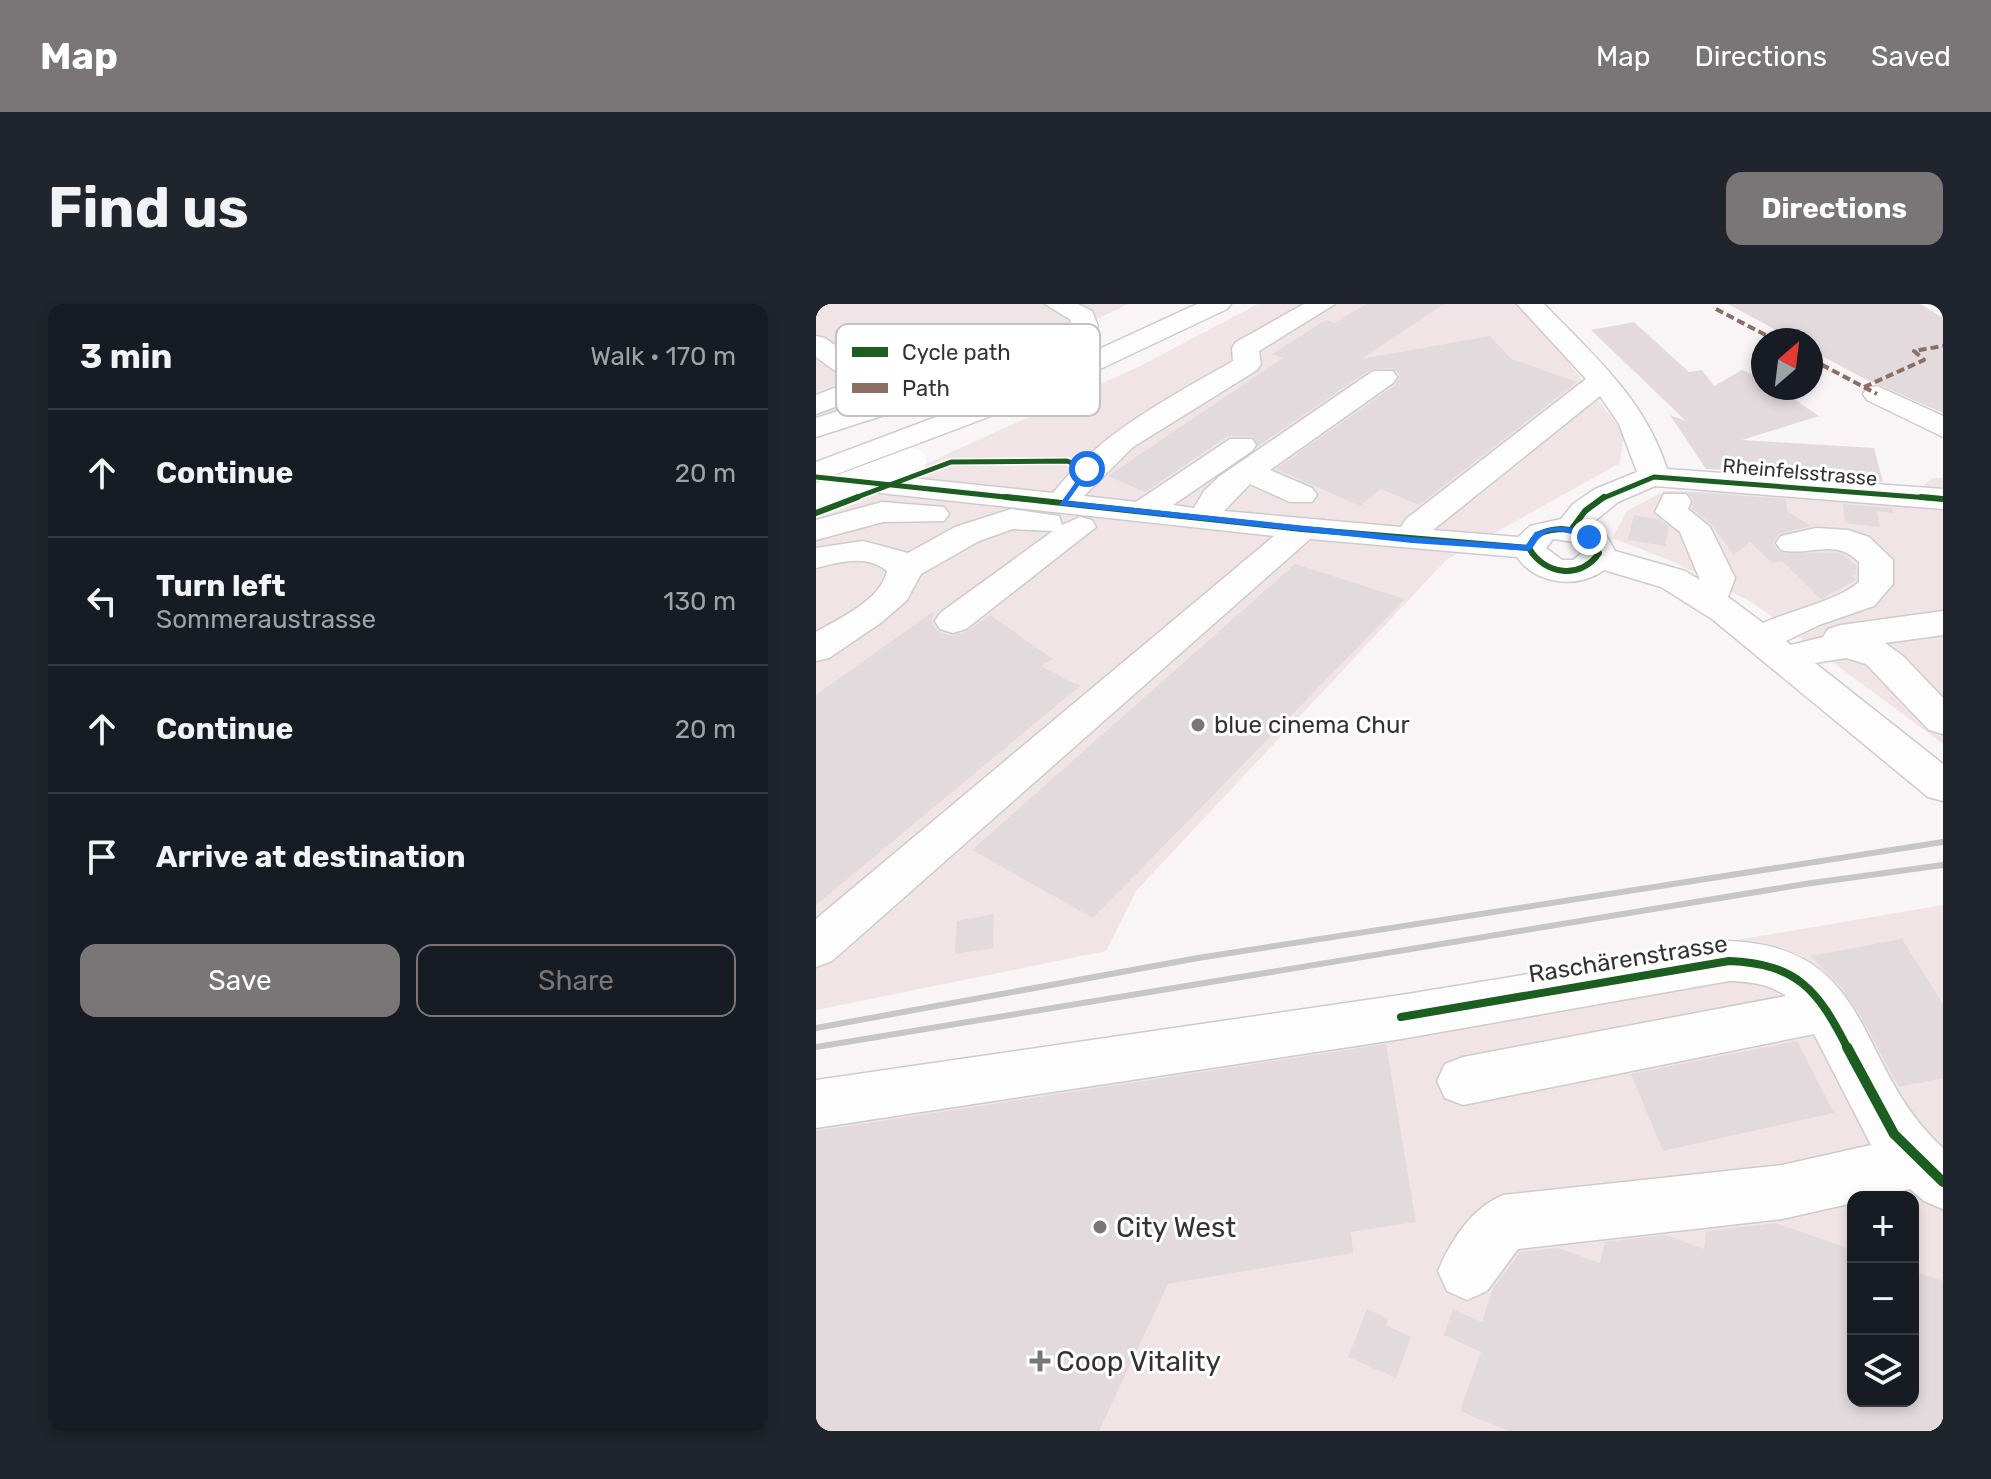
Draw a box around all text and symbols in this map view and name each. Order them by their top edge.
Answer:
text: Map [40,33,118,79]
text: Map [1596,40,1650,73]
text: Directions [1694,40,1827,73]
text: Saved [1871,40,1951,73]
button: Directions [1726,172,1943,245]
text: Find us [48,175,249,241]
legend [836,324,1100,416]
north arrow [1751,328,1823,400]
text: 3 min [80,336,172,377]
text: Cycle path [902,339,1011,366]
text: Walk · 170 m [590,341,736,372]
text: Path [902,375,950,402]
icon: ahead [80,451,124,495]
route start [1069,451,1105,487]
street label: Rheinfelsstrasse [1722,453,1878,491]
text: Continue [156,455,293,491]
text: 20 m [675,458,736,489]
route end [1571,519,1607,555]
text: Turn left [156,568,286,604]
icon: left [80,579,124,623]
text: 130 m [663,586,736,617]
text: Sommeraustrasse [156,604,376,635]
icon: ahead [80,707,124,751]
text: Continue [156,711,293,747]
place label: blue cinema Chur [1214,711,1410,739]
text: 20 m [675,714,736,745]
marker: blue cinema Chur [1189,716,1207,734]
icon: arrive [80,835,124,879]
text: Arrive at destination [156,839,466,875]
street label: Raschärenstrasse [1527,929,1729,989]
button: Save [80,944,400,1017]
button: Share [416,944,736,1017]
map controls [1847,1191,1919,1407]
button: + [1847,1191,1919,1263]
place label: City West [1116,1211,1236,1244]
marker: City West [1091,1218,1109,1236]
button: − [1847,1263,1919,1335]
button: layers [1847,1335,1919,1407]
place label: Coop Vitality [1056,1345,1221,1378]
marker: Coop Vitality [1031,1352,1049,1370]

